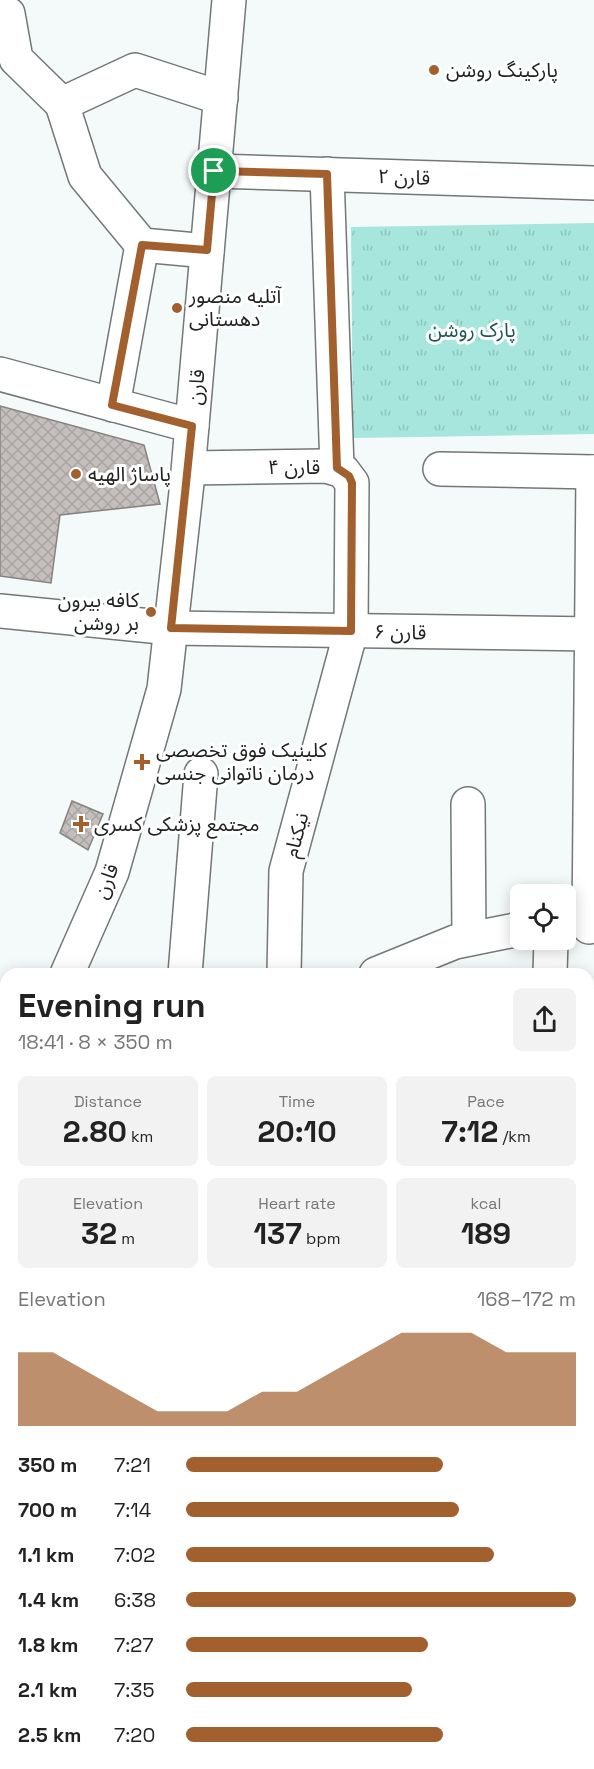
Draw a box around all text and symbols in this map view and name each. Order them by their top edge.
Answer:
place label: پارکینگ روشن [446,57,558,83]
marker: پارکینگ روشن [427,63,441,77]
pin [188,145,239,196]
icon: arrive [197,154,230,187]
street label: قارن ٢ [377,163,431,191]
place label: آتلیه منصور دهستانی [188,283,282,332]
marker: آتلیه منصور دهستانی [170,301,184,315]
park label: پارک روشن [428,317,516,343]
street label: قارن [181,368,211,406]
street label: قارن ۴ [268,454,320,480]
place label: پاساژ الهیه [88,461,171,487]
marker: پاساژ الهیه [69,467,83,481]
place label: کافه بیرون بر روشن [58,587,140,636]
marker: کافه بیرون بر روشن [144,605,158,619]
street label: قارن ۶ [374,619,426,645]
place label: کلینیک فوق تخصصی درمان ناتوانی جنسی [156,737,328,786]
marker: کلینیک فوق تخصصی درمان ناتوانی جنسی [133,753,151,771]
street label: نیکنام [278,810,316,861]
place label: مجتمع پزشکی کسری [94,811,259,839]
marker: مجتمع پزشکی کسری [72,815,90,833]
street label: قارن [87,860,125,902]
map controls [510,884,576,950]
button: locate [510,884,576,950]
text: Evening run [18,985,206,1027]
button: share [513,988,576,1051]
text: 18:41 · 8 × 350 m [18,1029,173,1055]
text: Distance [74,1091,142,1112]
text: Time [279,1091,315,1112]
text: Pace [467,1091,505,1112]
text: 2.80 [63,1112,127,1151]
text: 20:10 [257,1112,337,1151]
text: 7:12 [441,1112,498,1151]
text: km [127,1126,153,1147]
text: /km [498,1126,531,1147]
text: Elevation [73,1193,143,1214]
text: Heart rate [258,1193,336,1214]
text: kcal [471,1193,501,1214]
text: 32 [81,1214,117,1253]
text: 137 [254,1214,302,1253]
text: 189 [461,1214,511,1253]
text: m [117,1228,135,1249]
text: bpm [302,1228,340,1249]
text: Elevation [18,1286,106,1312]
text: 168–172 m [477,1286,576,1312]
text: 350 m [18,1452,77,1478]
text: 7:21 [114,1452,151,1478]
text: 700 m [18,1497,77,1523]
text: 7:14 [114,1497,151,1523]
text: 1.1 km [18,1542,74,1568]
text: 7:02 [114,1542,155,1568]
text: 1.4 km [18,1587,79,1613]
text: 6:38 [114,1587,156,1613]
text: 1.8 km [18,1632,78,1658]
text: 7:27 [114,1632,154,1658]
text: 2.1 km [18,1677,77,1703]
text: 7:35 [114,1677,154,1703]
text: 2.5 km [18,1722,81,1748]
text: 7:20 [114,1722,155,1748]

